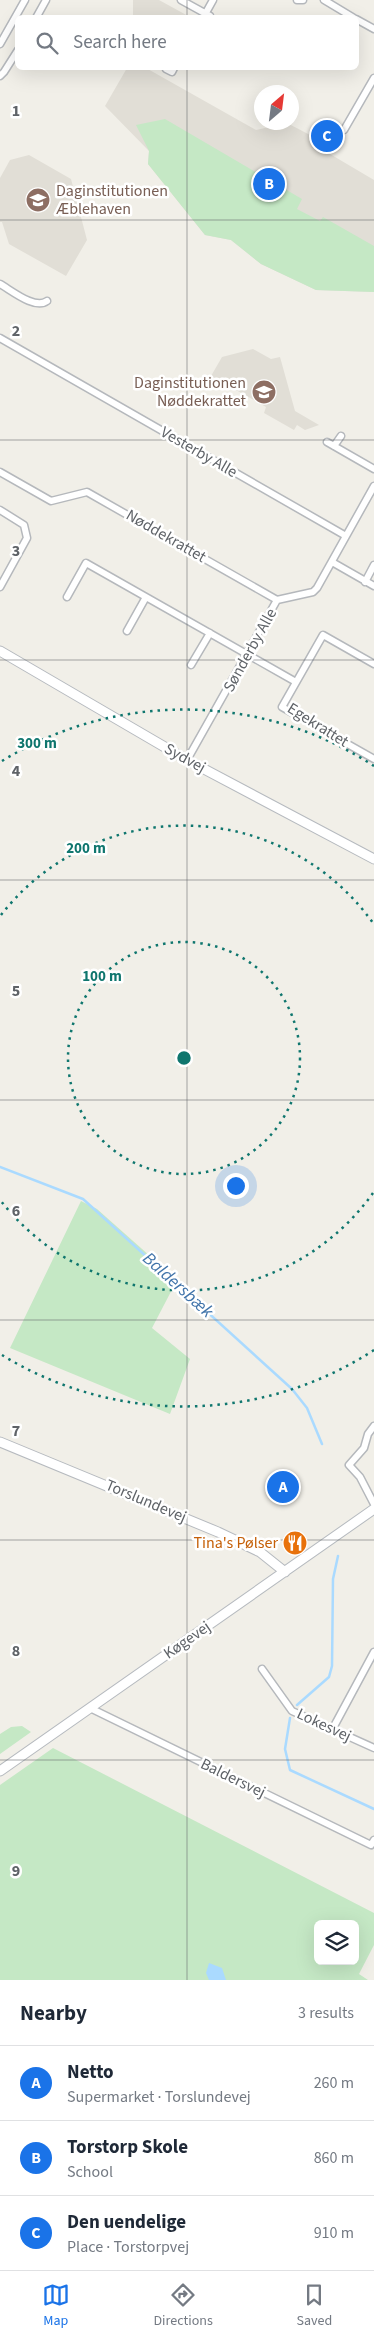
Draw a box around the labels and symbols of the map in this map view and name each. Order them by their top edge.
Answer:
north arrow [254,85,299,130]
text: 1 [12,100,20,122]
pin: C [311,117,343,155]
pin: B [253,165,285,203]
place label: Daginstitutionen Æblehaven [56,180,168,220]
school or university icon: Daginstitutionen Æblehaven [25,187,51,213]
text: 2 [12,320,20,342]
place label: Daginstitutionen Nøddekrattet [134,372,247,412]
school or university icon: Daginstitutionen Nøddekrattet [251,379,277,405]
street label: Vesterby Alle [157,421,241,483]
street label: Nøddekrattet [122,504,211,568]
text: 3 [12,540,20,562]
street label: Sønderby Alle [218,604,282,696]
street label: Egekrattet [283,697,353,753]
text: 300 m [17,733,57,754]
street label: Sydvej [160,738,210,778]
text: 4 [12,760,21,782]
text: 200 m [66,838,106,859]
text: 100 m [82,966,122,987]
text: 5 [12,980,20,1002]
centre of rings [175,1049,193,1067]
your location [223,1173,249,1199]
text: 6 [12,1200,20,1222]
water label: Baldersbæk [137,1246,219,1324]
text: 7 [12,1420,20,1442]
pin: A [267,1468,299,1506]
street label: Torslundevej [102,1474,190,1528]
restaurant icon: Tina's Pølser [282,1530,308,1556]
place label: Tina's Pølser [193,1532,278,1554]
street label: Køgevej [159,1616,215,1664]
text: 8 [12,1640,20,1662]
street label: Lokesvej [293,1703,355,1747]
street label: Baldersvej [197,1753,269,1803]
text: 9 [12,1860,20,1882]

